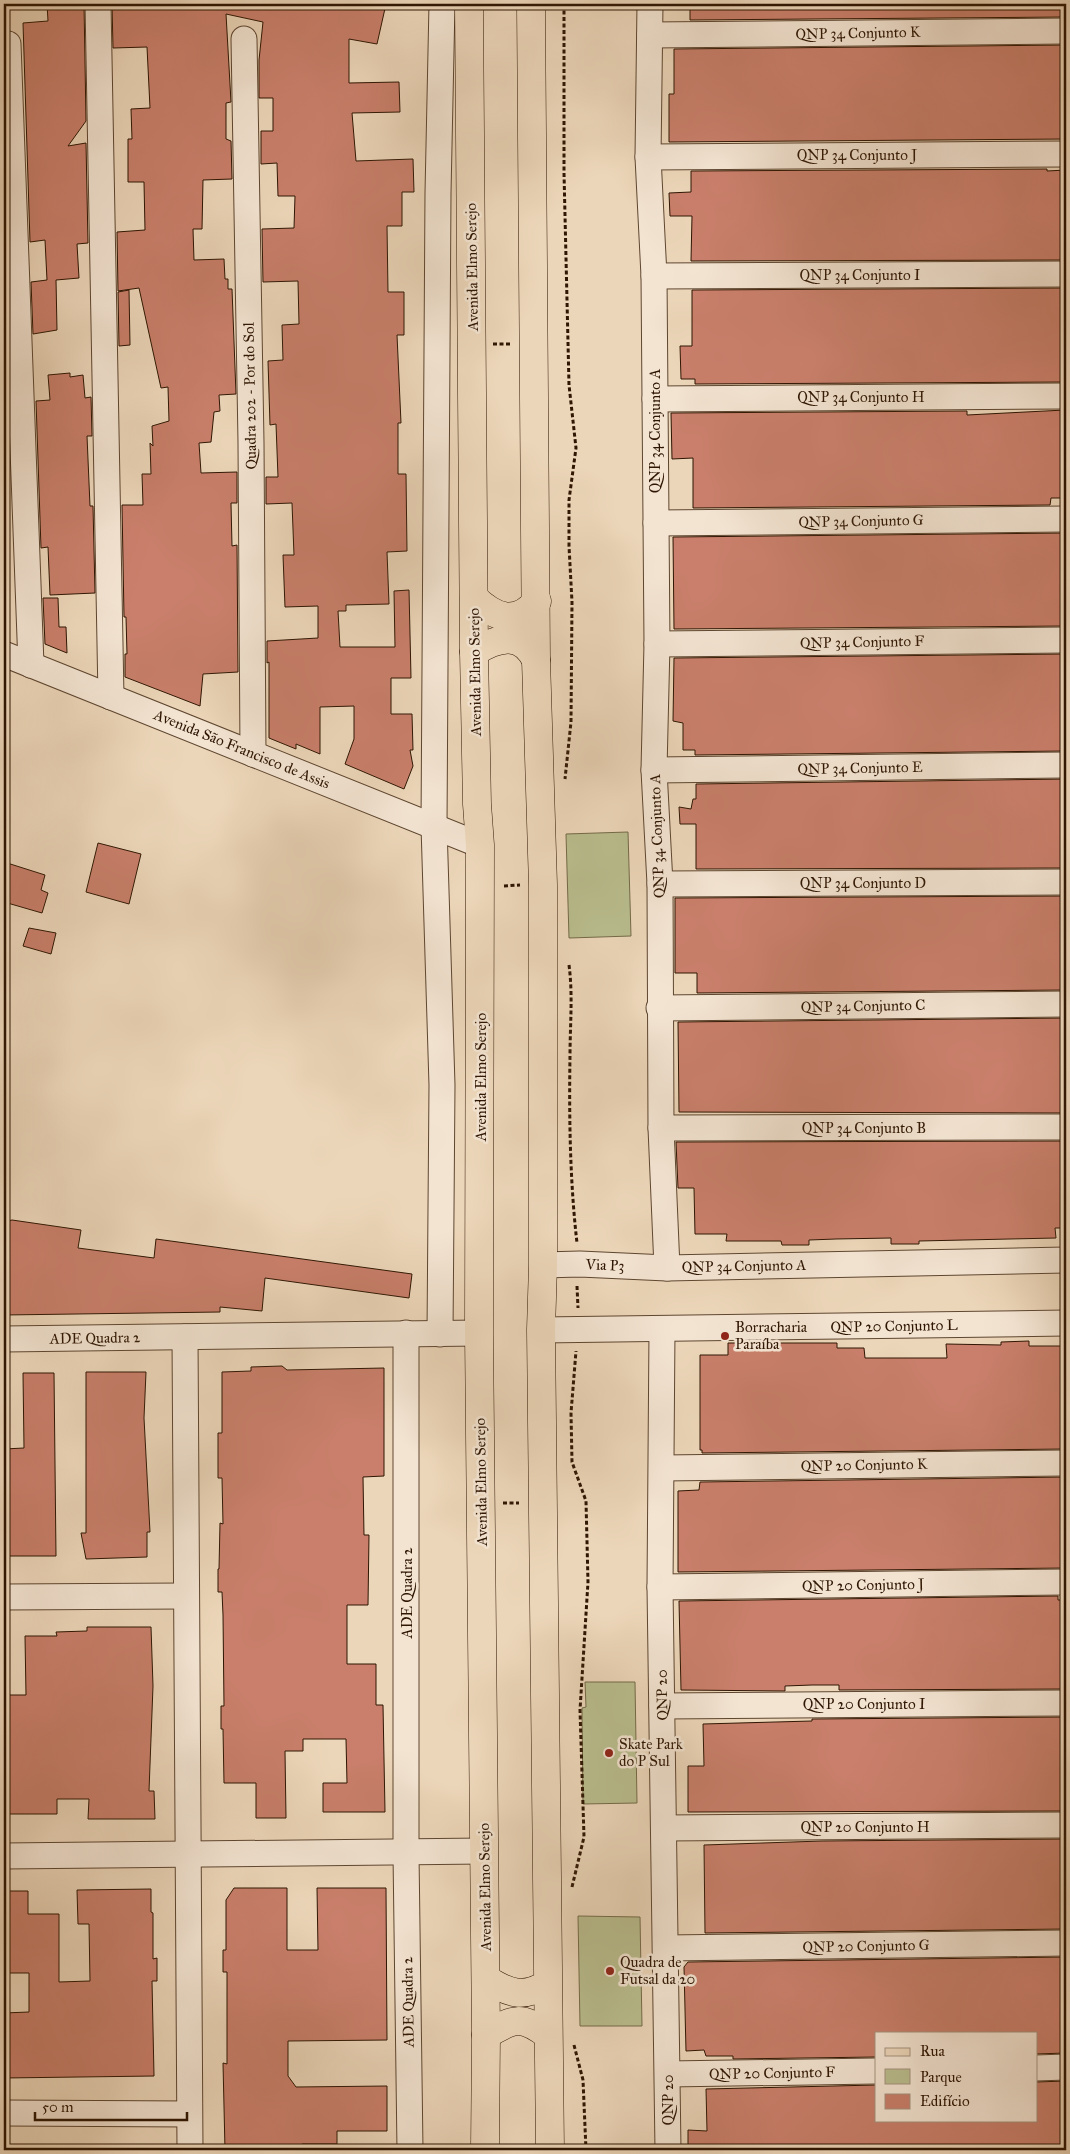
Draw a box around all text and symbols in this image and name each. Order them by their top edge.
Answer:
street label: QNP 34 Conjunto K [795,23,921,43]
street label: QNP 34 Conjunto J [797,146,917,165]
street label: Avenida Elmo Serejo [462,202,482,332]
street label: QNP 34 Conjunto I [800,266,920,284]
street label: Quadra 202 - Por do Sol [240,321,260,470]
street label: QNP 34 Conjunto A [646,369,664,493]
street label: QNP 34 Conjunto H [797,388,925,406]
street label: QNP 34 Conjunto G [798,511,924,531]
street label: Avenida Elmo Serejo [465,607,485,737]
street label: QNP 34 Conjunto F [800,632,924,652]
street label: Avenida São Francisco de Assis [150,705,333,793]
street label: QNP 34 Conjunto E [797,758,923,778]
street label: QNP 34 Conjunto A [646,773,668,899]
street label: QNP 34 Conjunto D [800,874,926,892]
street label: QNP 34 Conjunto C [801,996,925,1016]
street label: Avenida Elmo Serejo [472,1013,490,1142]
street label: QNP 34 Conjunto B [802,1119,926,1137]
street label: Via P3 [584,1255,625,1275]
street label: QNP 34 Conjunto A [682,1256,806,1276]
street label: QNP 20 Conjunto L [830,1316,958,1336]
place label: Borracharia Paraíba [735,1318,808,1353]
street label: ADE Quadra 2 [48,1328,141,1348]
marker: Borracharia Paraíba [719,1330,731,1342]
street label: Avenida Elmo Serejo [471,1417,491,1547]
street label: QNP 20 Conjunto K [800,1455,928,1475]
street label: ADE Quadra 2 [398,1547,416,1639]
street label: QNP 20 Conjunto J [802,1575,924,1596]
street label: QNP 20 [653,1669,671,1721]
street label: QNP 20 Conjunto I [803,1695,925,1713]
place label: Skate Park do P Sul [619,1735,683,1770]
marker: Skate Park do P Sul [603,1747,615,1759]
street label: QNP 20 Conjunto H [800,1818,930,1836]
street label: Avenida Elmo Serejo [475,1822,495,1952]
street label: QNP 20 Conjunto G [802,1936,930,1956]
place label: Quadra de Futsal da 20 [620,1953,695,1988]
street label: ADE Quadra 2 [398,1956,418,2049]
marker: Quadra de Futsal da 20 [604,1965,616,1977]
legend [875,2032,1038,2122]
text: Rua [920,2042,945,2060]
street label: QNP 20 Conjunto F [709,2063,835,2083]
text: Parque [920,2068,962,2087]
street label: QNP 20 [659,2074,677,2126]
scale bar [35,2089,188,2121]
text: Edifício [920,2092,970,2110]
text: 50 m [42,2098,74,2116]

